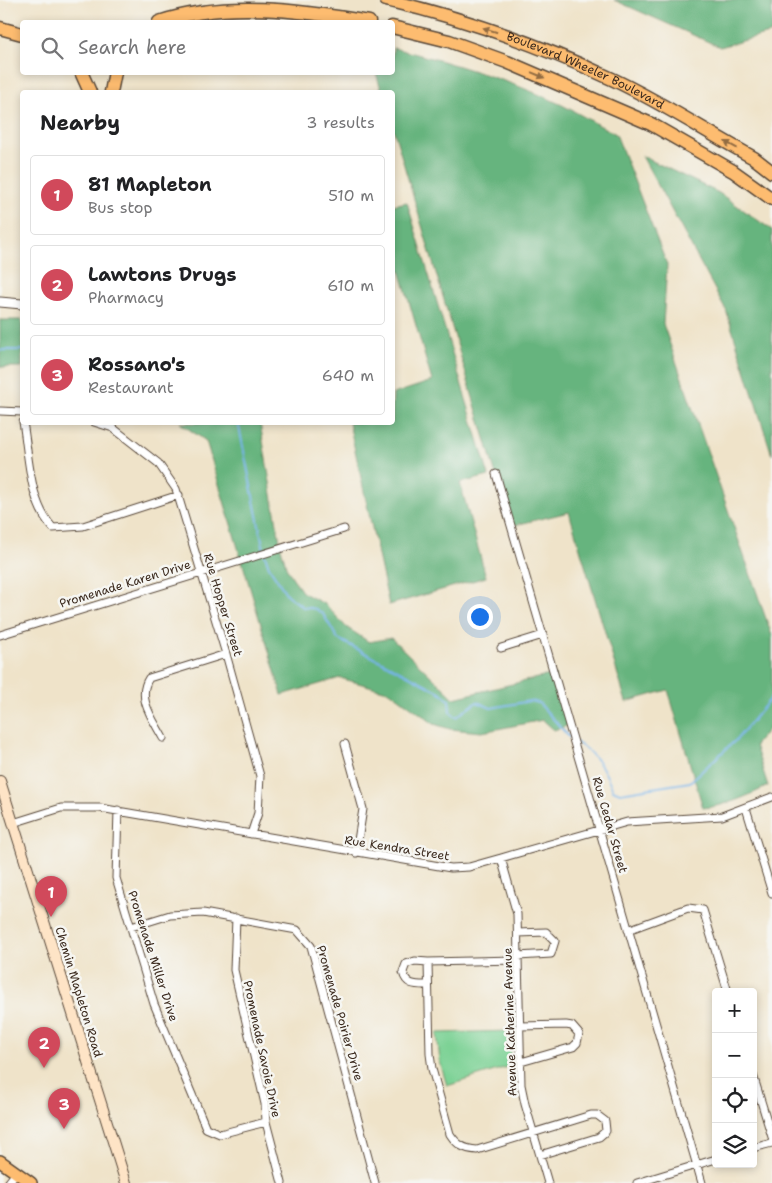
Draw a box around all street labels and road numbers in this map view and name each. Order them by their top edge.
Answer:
street label: Boulevard Wheeler Boulevard [504,28,668,113]
street label: Rue Hopper Street [200,552,246,658]
street label: Promenade Karen Drive [57,556,193,612]
street label: Rue Cedar Street [589,775,631,875]
street label: Rue Kendra Street [343,832,451,864]
street label: Promenade Miller Drive [124,888,182,1024]
street label: Chemin Mapleton Road [52,925,107,1060]
street label: Promenade Poirier Drive [313,943,367,1083]
street label: Avenue Katherine Avenue [499,947,521,1097]
street label: Promenade Savoie Drive [240,979,284,1119]

